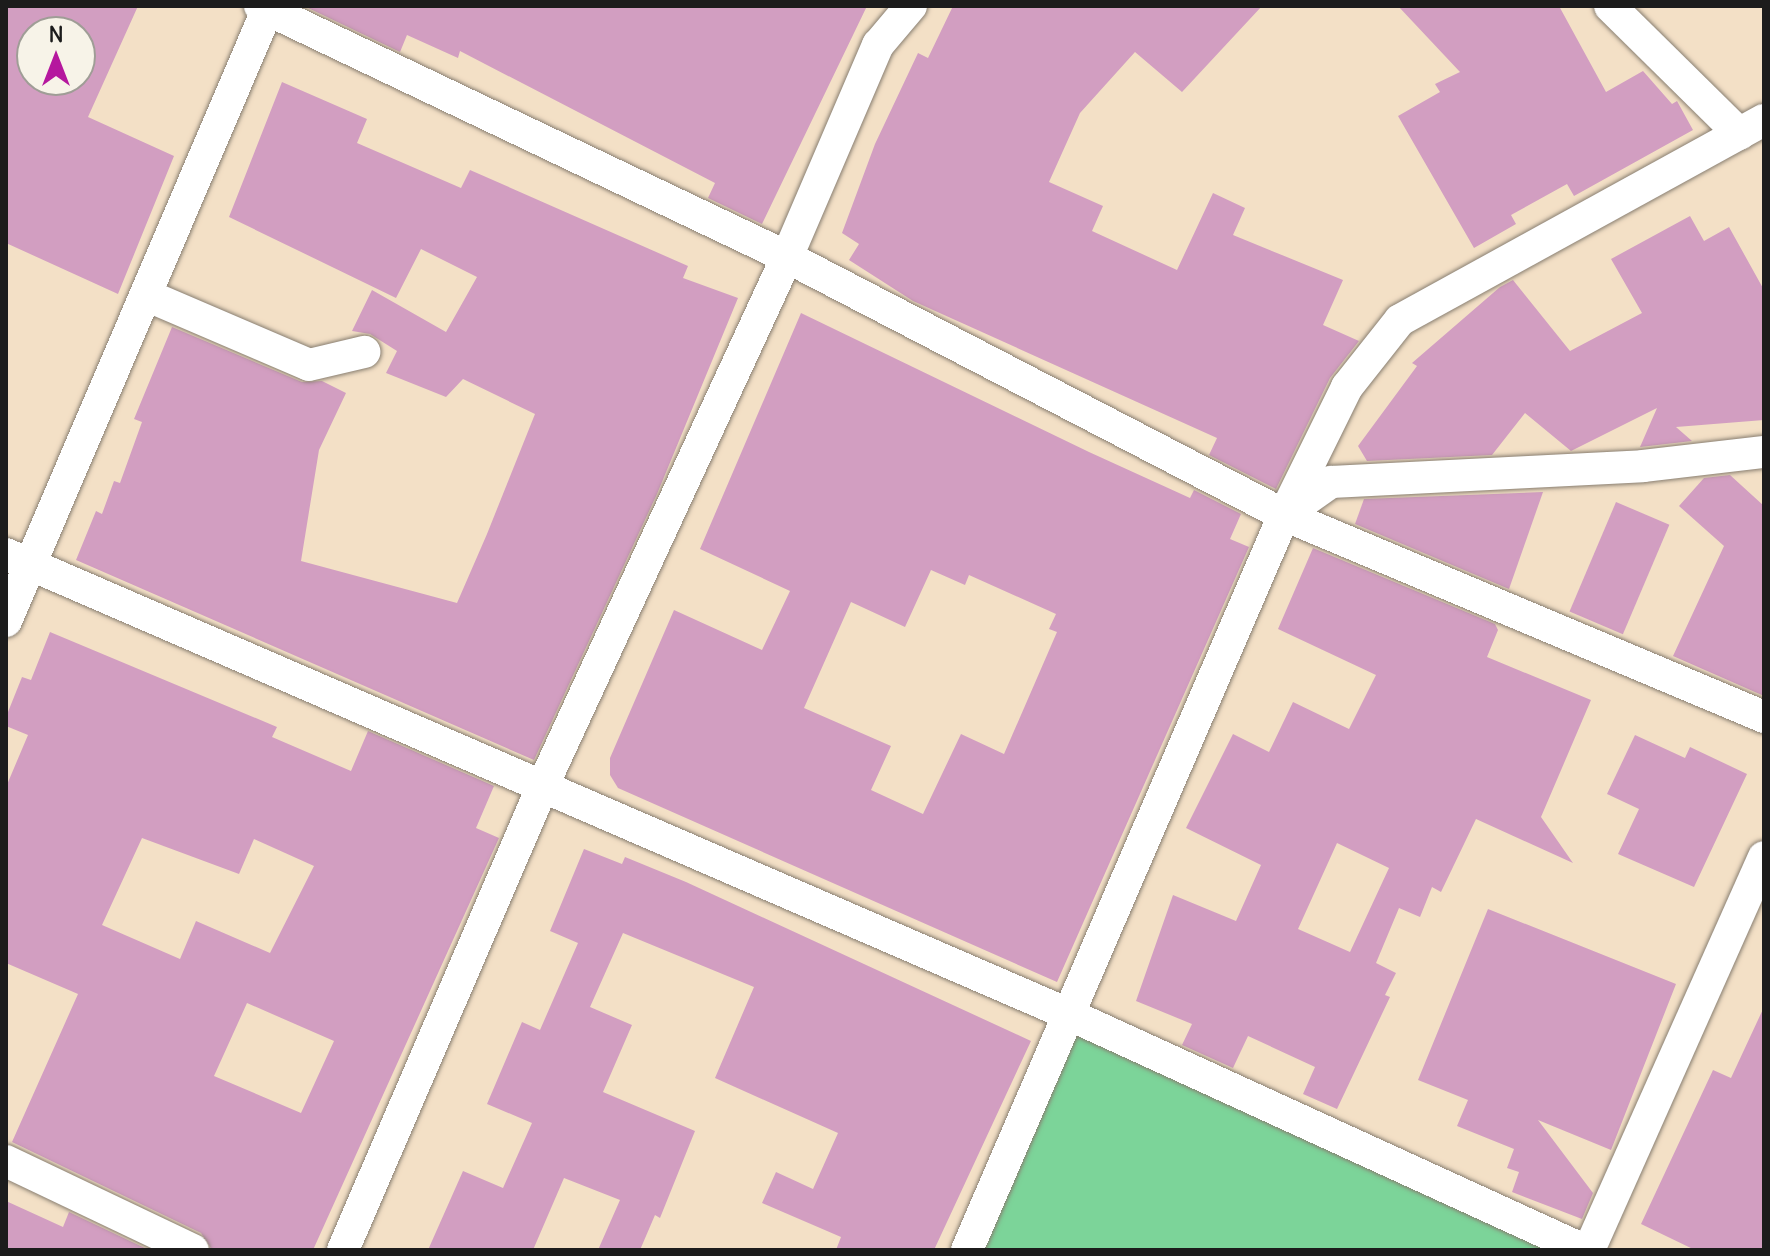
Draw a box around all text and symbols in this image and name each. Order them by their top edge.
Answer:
north arrow [16,16,96,96]
text: N [48,20,64,48]

